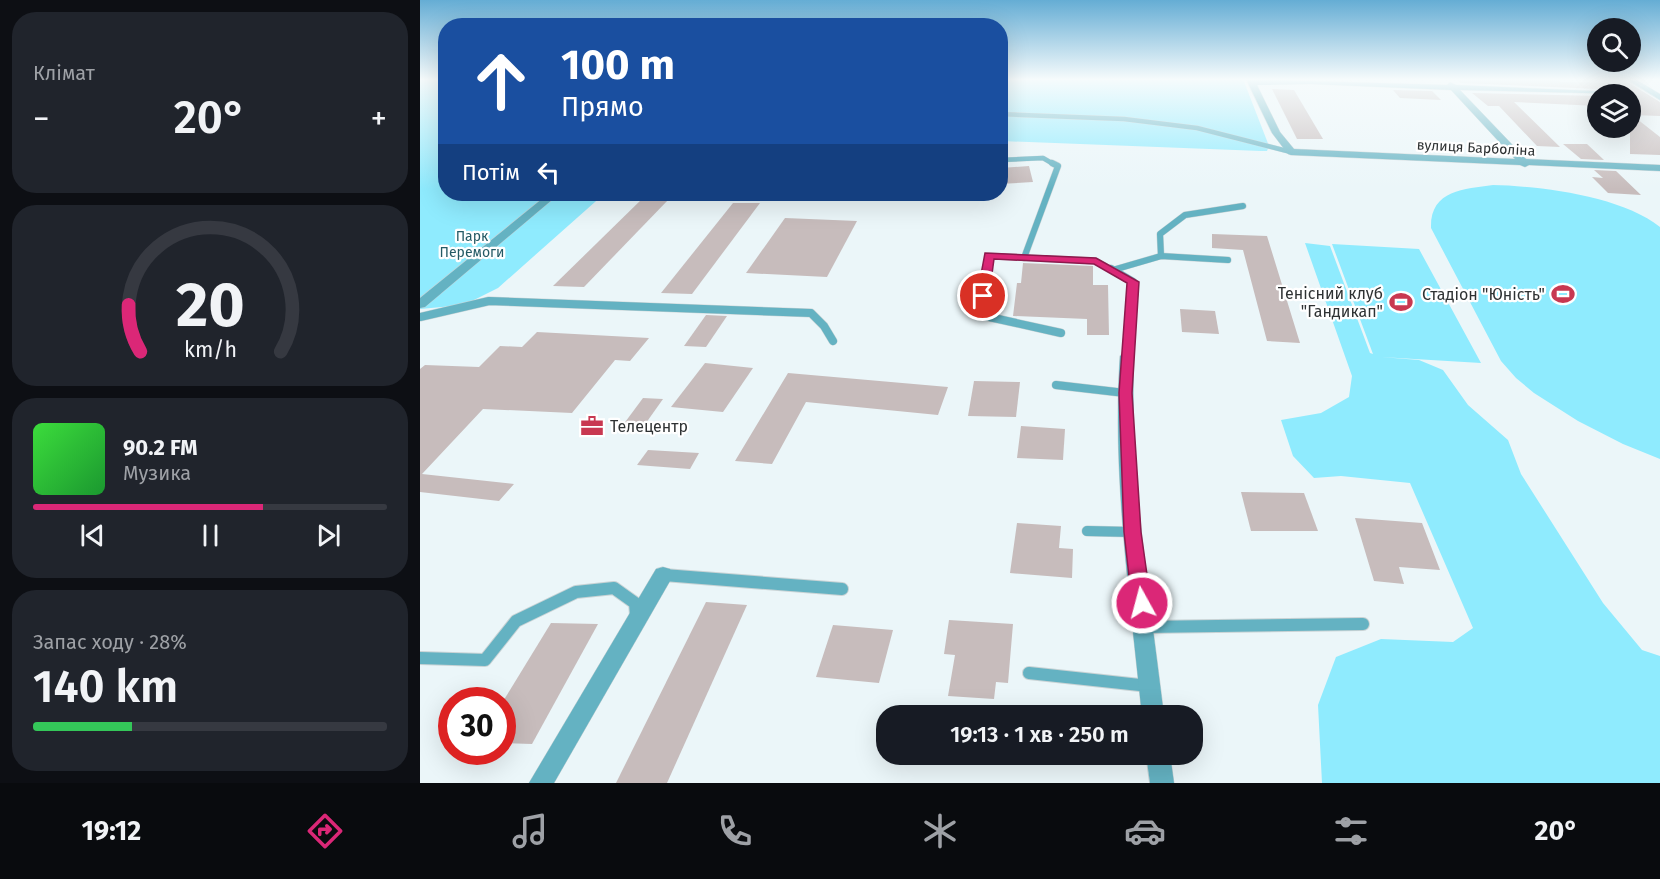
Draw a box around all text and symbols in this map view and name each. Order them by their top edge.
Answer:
map controls [1587,18,1641,138]
button: search [1587,18,1641,72]
text: 100 m [561,40,675,90]
icon: ahead [462,42,540,120]
text: Клімат [33,61,95,85]
button: layers [1587,84,1641,138]
text: 20° [174,91,246,145]
text: Прямо [561,91,644,123]
text: − [33,99,50,139]
text: + [371,99,387,139]
street label: вулиця Барболіна [1416,136,1536,160]
icon: left [532,156,565,189]
text: Потім [462,159,520,186]
park label: Парк Перемоги [439,228,505,261]
text: 20 [176,268,244,343]
pin [957,270,1008,321]
icon: arrive [966,279,999,312]
sports icon: Стадіон "Юність" [1550,281,1576,307]
place label: Тенісний клуб "Гандикап" [1278,284,1383,321]
place label: Стадіон "Юність" [1422,285,1545,304]
sports icon: Тенісний клуб "Гандикап" [1388,289,1414,315]
text: km/h [183,338,237,364]
office icon: Телецентр [579,413,605,439]
place label: Телецентр [610,417,688,436]
text: 90.2 FM [123,434,198,461]
text: Музика [123,461,191,485]
icon: previous [76,519,109,552]
icon: pause [194,519,227,552]
icon: next [312,519,345,552]
position arrow [1110,571,1174,635]
text: Запас ходу · 28% [33,630,187,654]
text: 140 km [33,660,178,714]
speed limit sign: 30 [438,687,516,765]
text: 19:13 · 1 хв · 250 m [950,721,1129,748]
icon: directions [304,810,346,852]
icon: music [509,810,551,852]
icon: phone [714,810,756,852]
icon: climate [919,810,961,852]
icon: car [1124,810,1166,852]
icon: filters [1330,810,1372,852]
text: 19:12 [82,815,141,847]
text: 20° [1535,815,1578,847]

